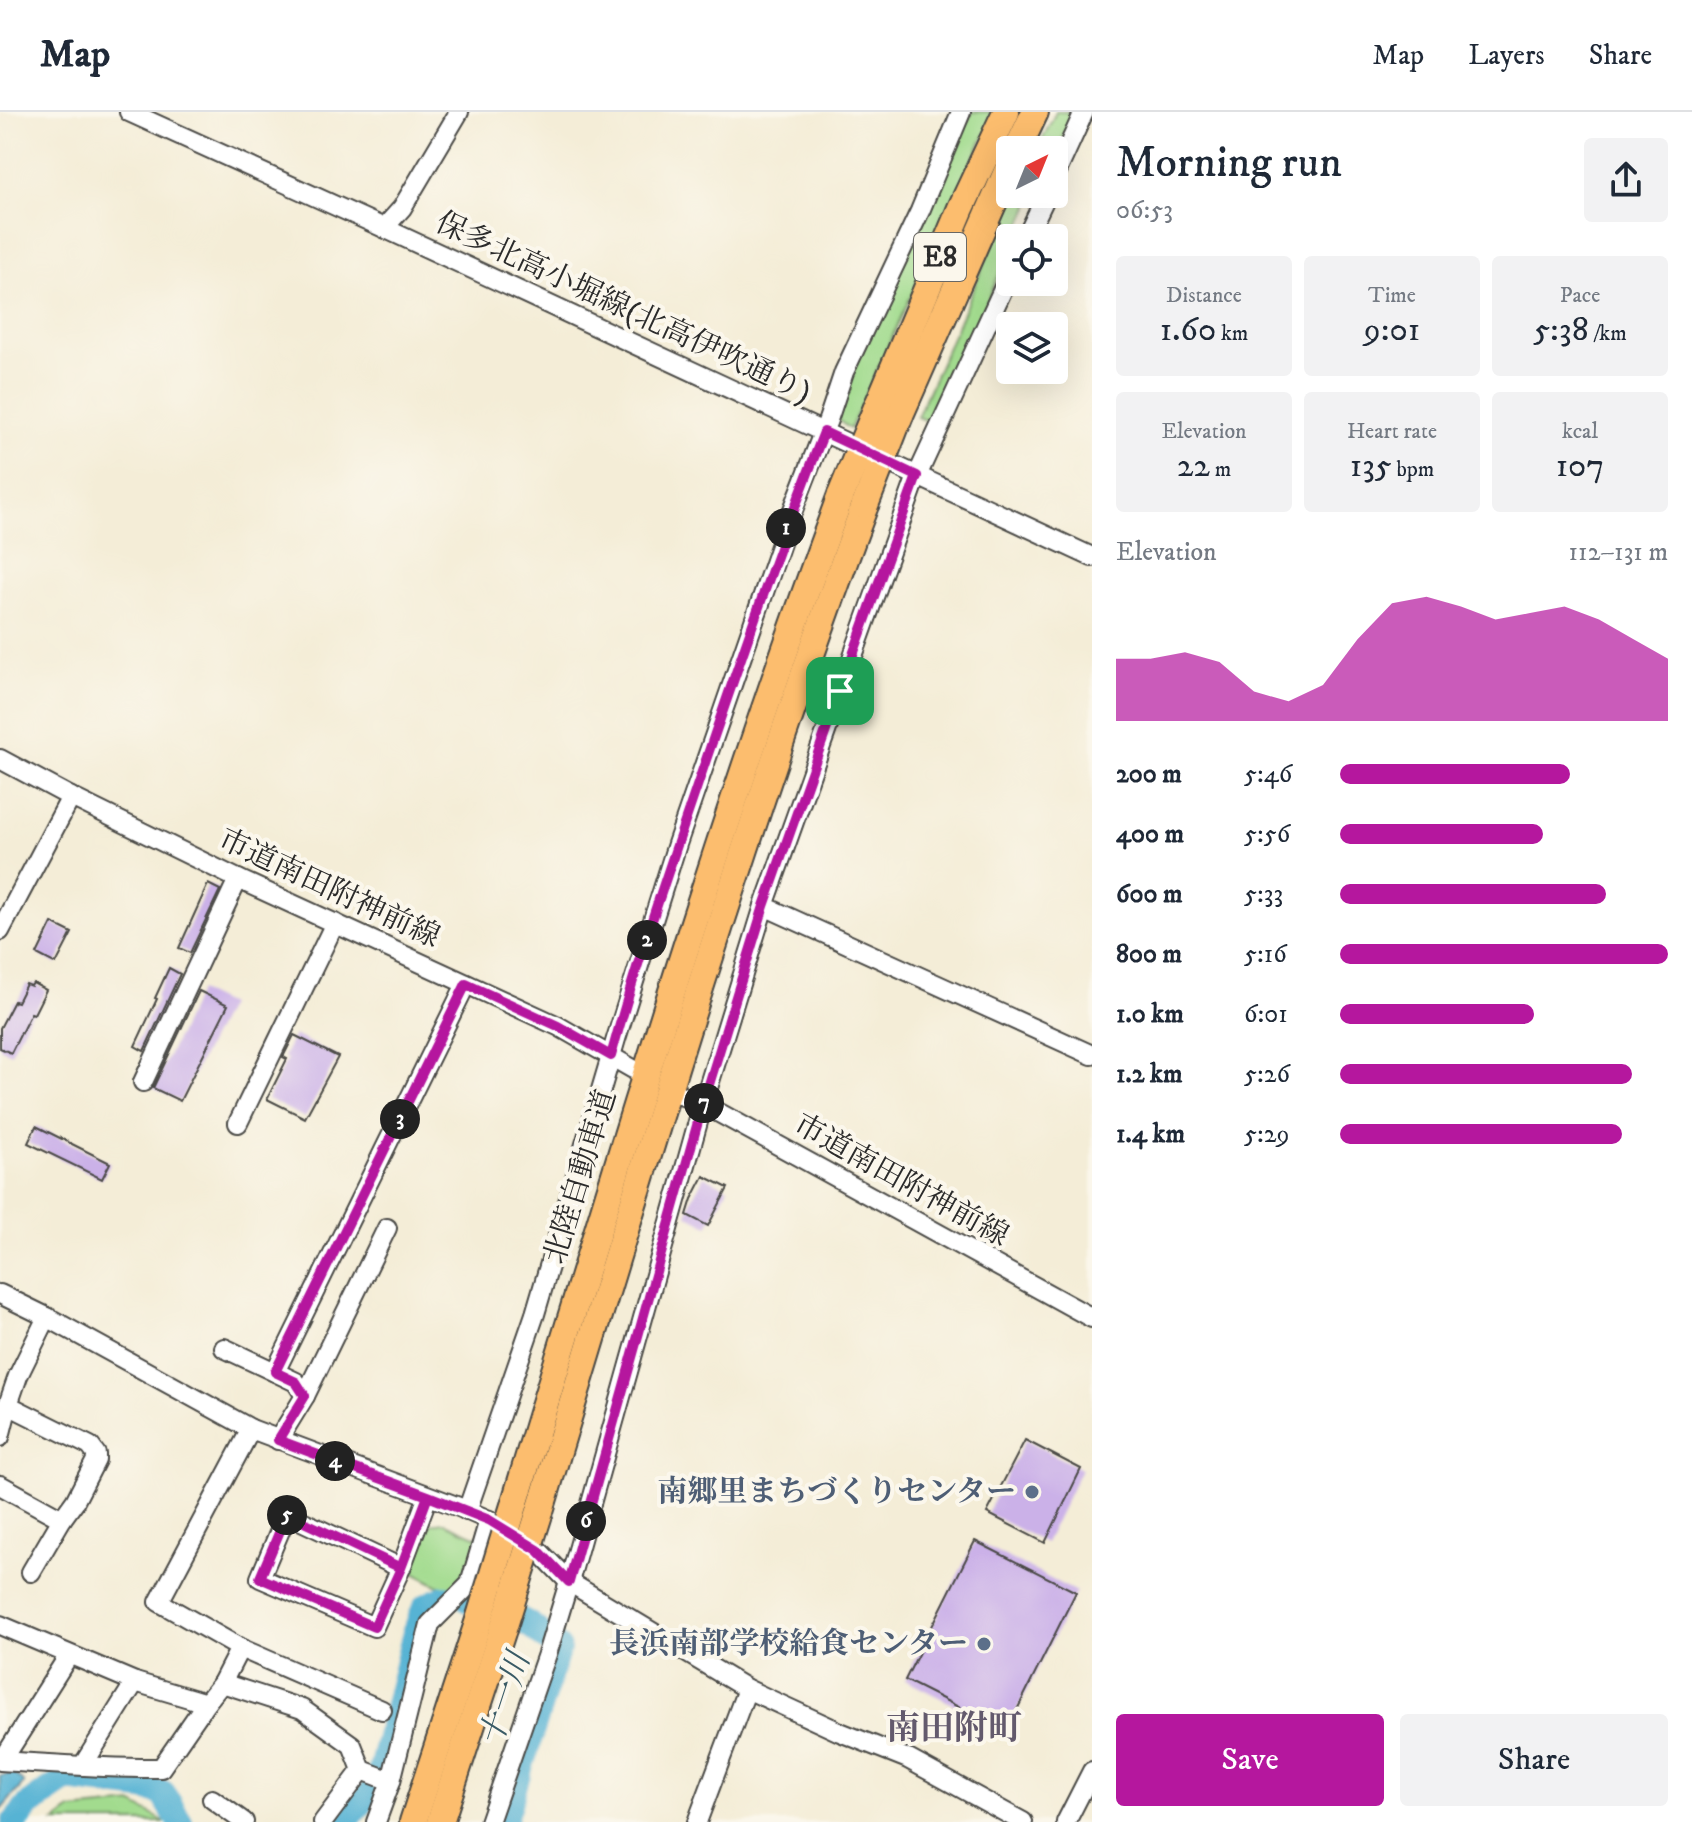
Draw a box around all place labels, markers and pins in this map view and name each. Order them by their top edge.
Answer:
pin: 1 [766,508,806,548]
pin [806,657,874,725]
pin: 2 [627,920,667,960]
pin: 7 [684,1083,724,1123]
pin: 3 [380,1099,420,1139]
pin: 4 [315,1441,355,1481]
place label: 南郷里まちづくりセンター [658,1474,1016,1511]
marker: 南郷里まちづくりセンター [1023,1483,1041,1501]
pin: 5 [267,1495,307,1535]
pin: 6 [566,1501,606,1541]
place label: 長浜南部学校給食センター [609,1626,968,1663]
marker: 長浜南部学校給食センター [975,1635,993,1653]

